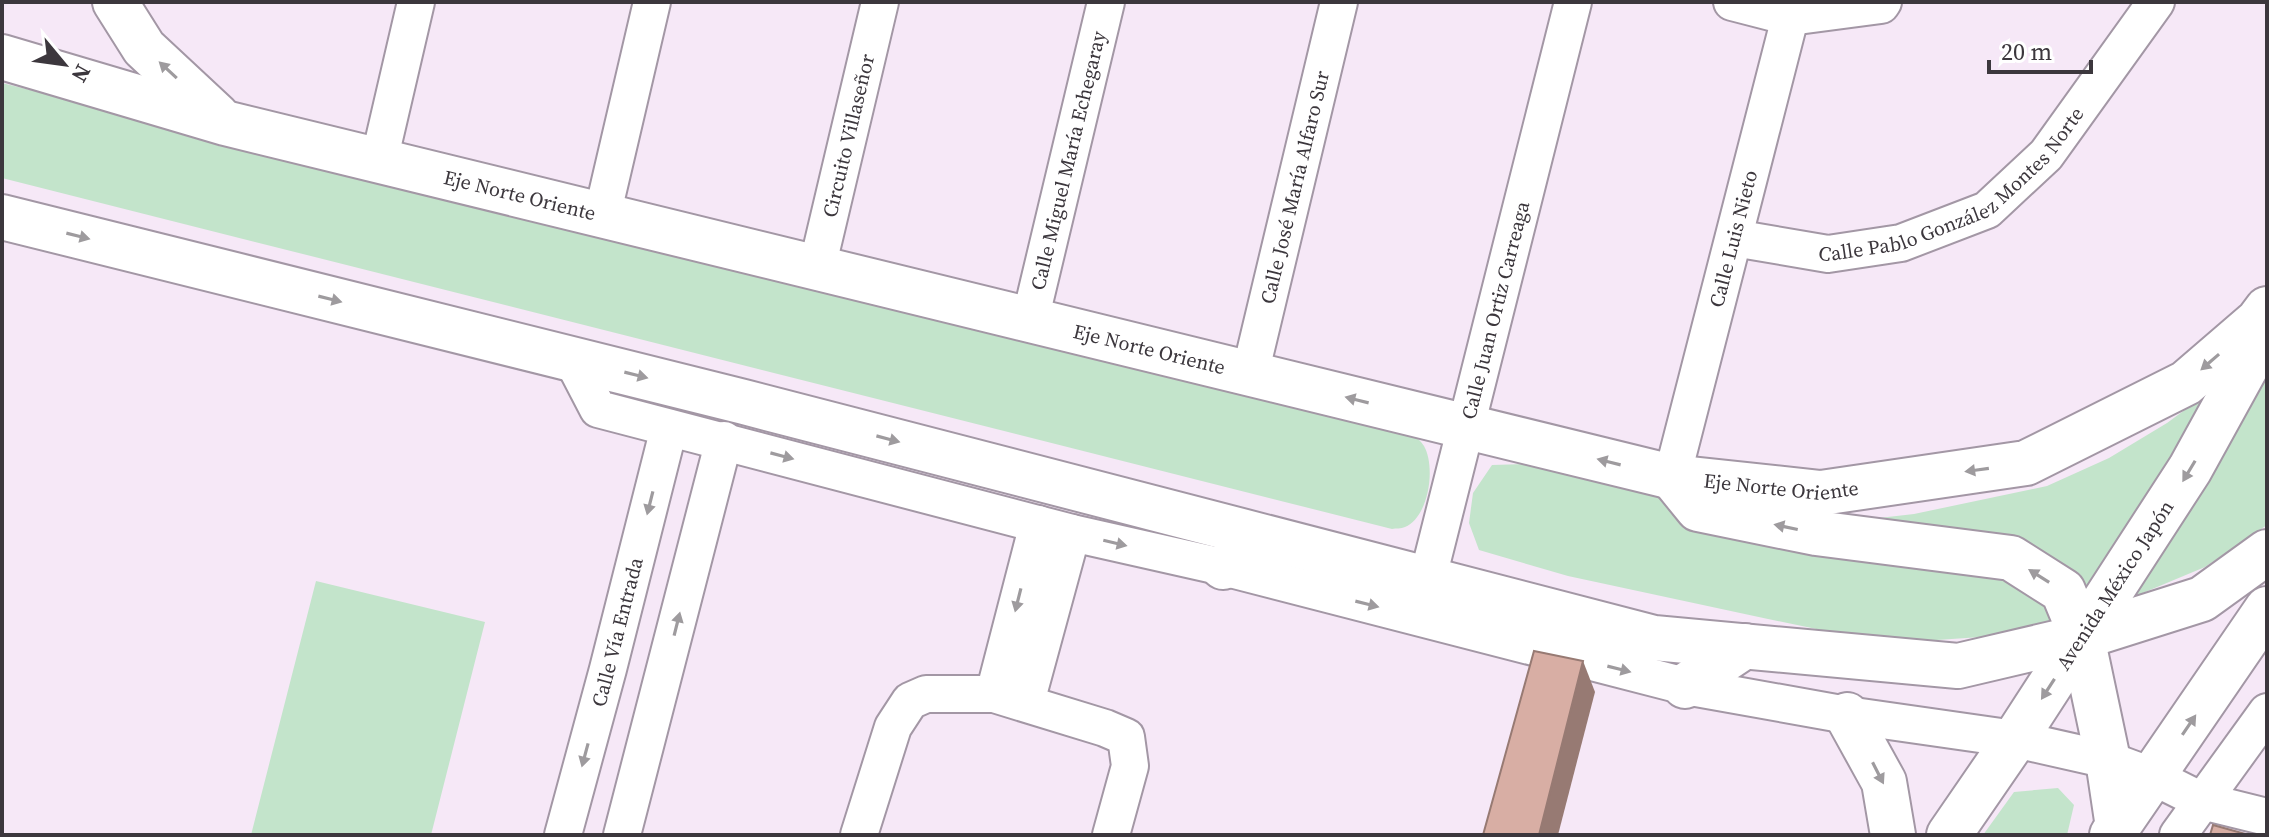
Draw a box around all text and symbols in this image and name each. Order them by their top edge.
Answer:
north arrow [24,24,104,104]
scale bar [1989,24,2091,74]
street label: Calle Miguel María Echegaray [1024,27,1113,293]
text: 20 m [2001,35,2052,68]
street label: Circuito Villaseñor [815,51,881,220]
text: N [64,59,98,88]
one-way arrow [158,62,177,80]
street label: Calle José María Alfaro Sur [1253,67,1336,307]
street label: Calle Pablo González Montes Norte [1816,101,2090,268]
street label: Eje Norte Oriente [441,163,599,227]
street label: Calle Luis Nieto [1702,167,1764,310]
street label: Calle Juan Ortiz Carreaga [1454,197,1536,422]
one-way arrow [65,230,90,242]
one-way arrow [317,293,342,305]
street label: Eje Norte Oriente [1070,317,1228,381]
one-way arrow [2200,353,2220,370]
one-way arrow [624,370,649,382]
one-way arrow [1344,393,1369,406]
one-way arrow [876,434,901,446]
one-way arrow [770,450,795,462]
one-way arrow [1597,455,1622,467]
one-way arrow [2182,460,2196,482]
one-way arrow [1964,464,1989,477]
street label: Eje Norte Oriente [1702,466,1860,507]
one-way arrow [643,491,655,516]
street label: Avenida México Japón [2049,495,2180,675]
one-way arrow [1773,520,1798,533]
one-way arrow [1102,537,1127,550]
street label: Calle Vía Entrada [584,554,650,710]
one-way arrow [2028,570,2050,584]
one-way arrow [1012,587,1024,612]
one-way arrow [1355,598,1380,610]
one-way arrow [672,611,684,636]
one-way arrow [1607,663,1632,675]
one-way arrow [2041,679,2056,700]
one-way arrow [2181,715,2196,736]
one-way arrow [578,742,590,767]
one-way arrow [1871,761,1885,784]

